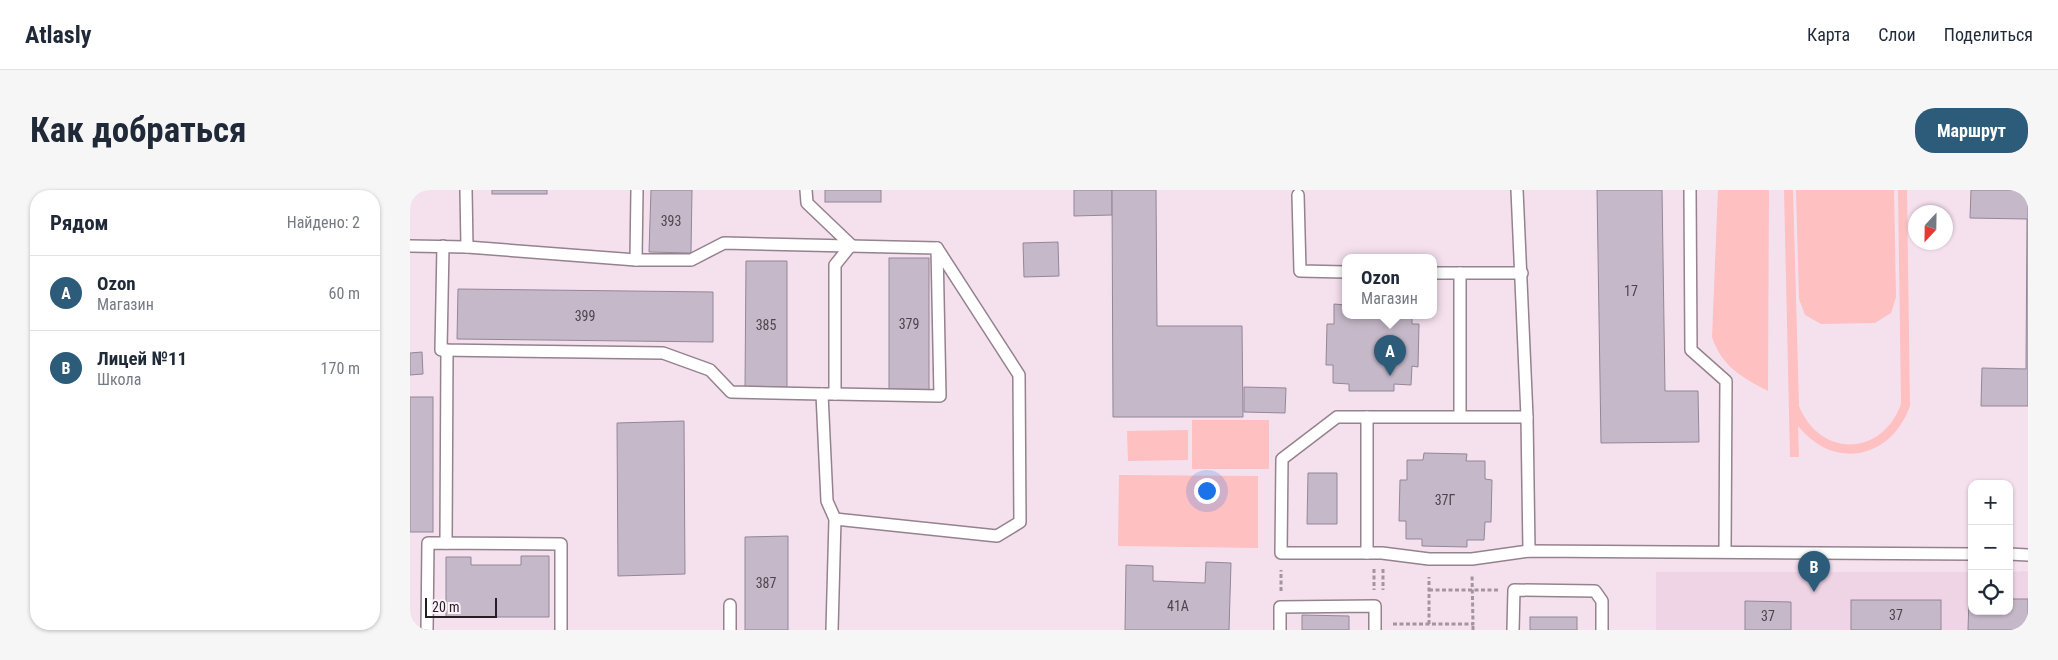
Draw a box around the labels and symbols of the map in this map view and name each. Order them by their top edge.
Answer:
north arrow [1908,205,1953,250]
house number: 393 [661,213,681,229]
house number: 17 [1624,283,1638,299]
house number: 399 [575,308,595,324]
house number: 379 [899,316,919,332]
house number: 385 [756,317,776,333]
pin: A [1374,335,1406,376]
your location [1194,478,1220,504]
house number: 37Г [1435,492,1455,508]
pin: B [1798,551,1830,592]
house number: 387 [756,575,776,591]
scale bar [425,595,498,618]
house number: 41А [1167,598,1189,614]
house number: 37 [1889,607,1903,623]
house number: 37 [1761,608,1775,624]

